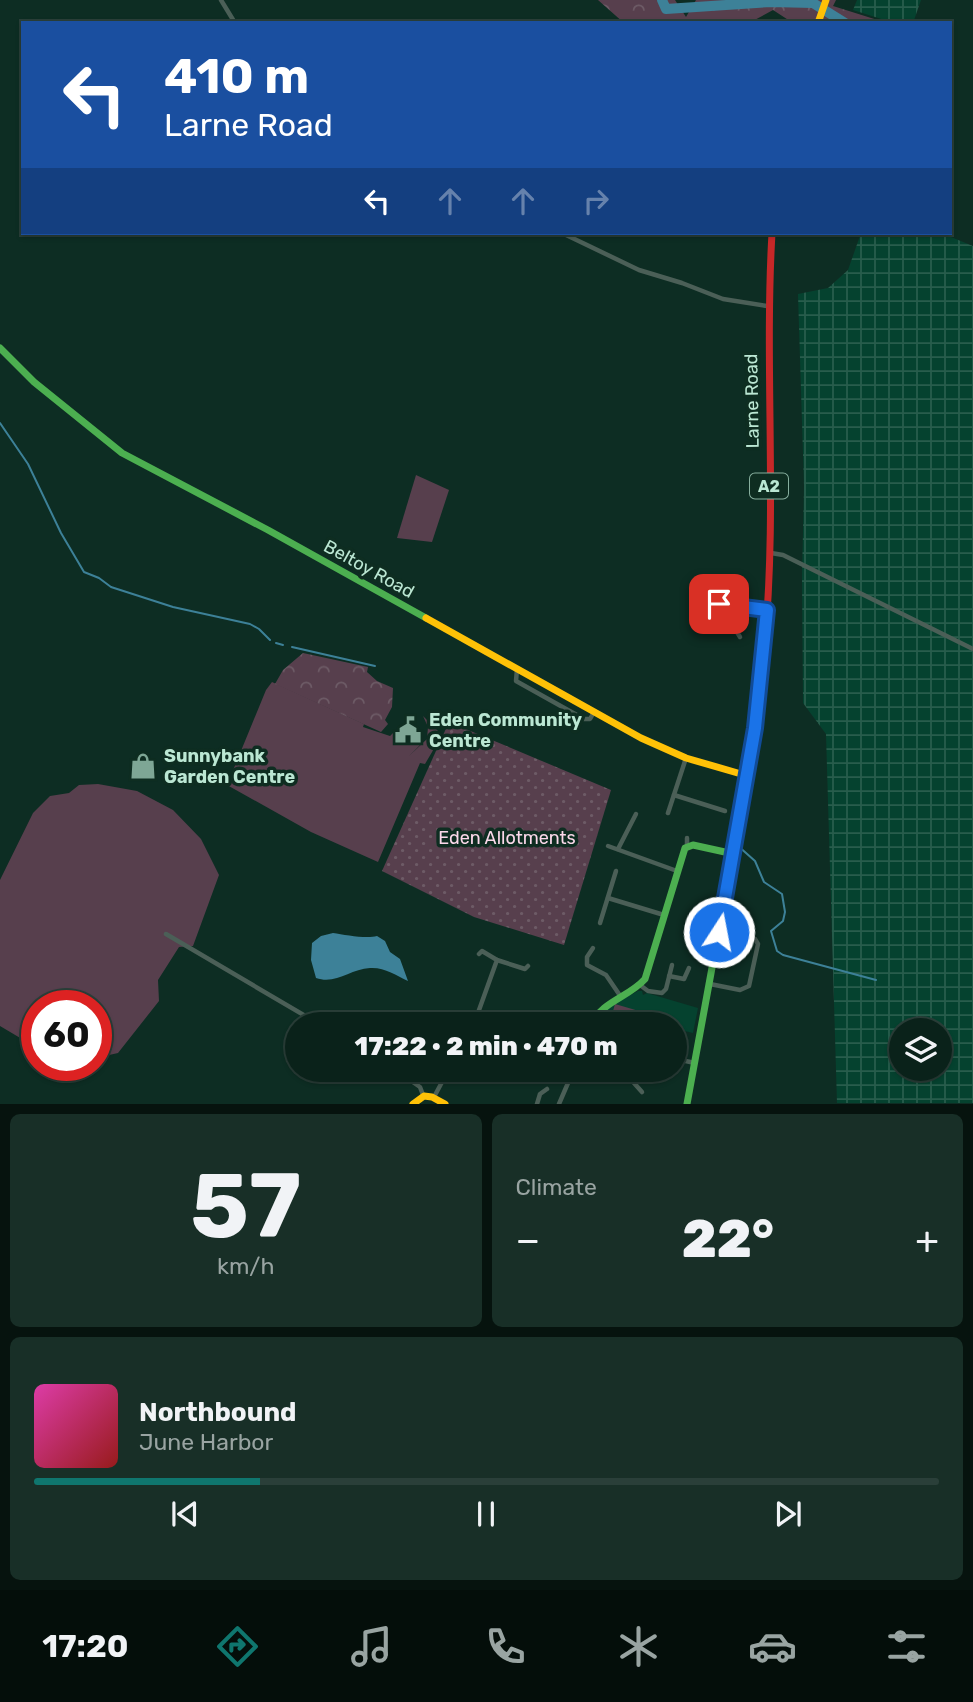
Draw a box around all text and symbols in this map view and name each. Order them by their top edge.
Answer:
text: 410 m [164,47,309,105]
icon: left [49,49,140,140]
text: Larne Road [164,106,333,144]
icon: left [358,182,396,220]
icon: ahead [431,182,469,220]
icon: ahead [504,182,542,220]
icon: right [577,182,615,220]
street label: Larne Road [740,353,764,449]
road number: A2 [750,474,788,499]
street label: Beltoy Road [320,535,418,603]
pin [689,574,749,634]
icon: arrive [700,585,738,623]
place label: Eden Community Centre [429,709,582,752]
public building icon: Eden Community Centre [393,715,423,745]
place label: Sunnybank Garden Centre [164,745,295,788]
shop icon: Sunnybank Garden Centre [128,751,158,781]
park label: Eden Allotments [438,827,576,849]
position arrow [682,895,756,969]
speed limit sign: 60 [21,990,112,1081]
map controls [889,1018,952,1081]
button: layers [889,1018,952,1081]
text: 17:22 · 2 min · 470 m [354,1031,618,1062]
text: 57 [190,1152,301,1260]
text: Climate [516,1173,597,1201]
text: 22° [682,1208,774,1270]
text: − [516,1217,540,1263]
text: + [915,1217,939,1263]
text: km/h [217,1252,274,1280]
text: Northbound [139,1397,297,1428]
text: June Harbor [139,1428,273,1456]
icon: previous [166,1495,204,1533]
icon: pause [467,1495,505,1533]
icon: next [769,1495,807,1533]
icon: directions [213,1622,262,1671]
icon: music [347,1622,396,1671]
icon: phone [481,1622,530,1671]
icon: climate [614,1622,663,1671]
icon: car [748,1622,797,1671]
icon: filters [882,1622,931,1671]
text: 17:20 [42,1627,129,1665]

